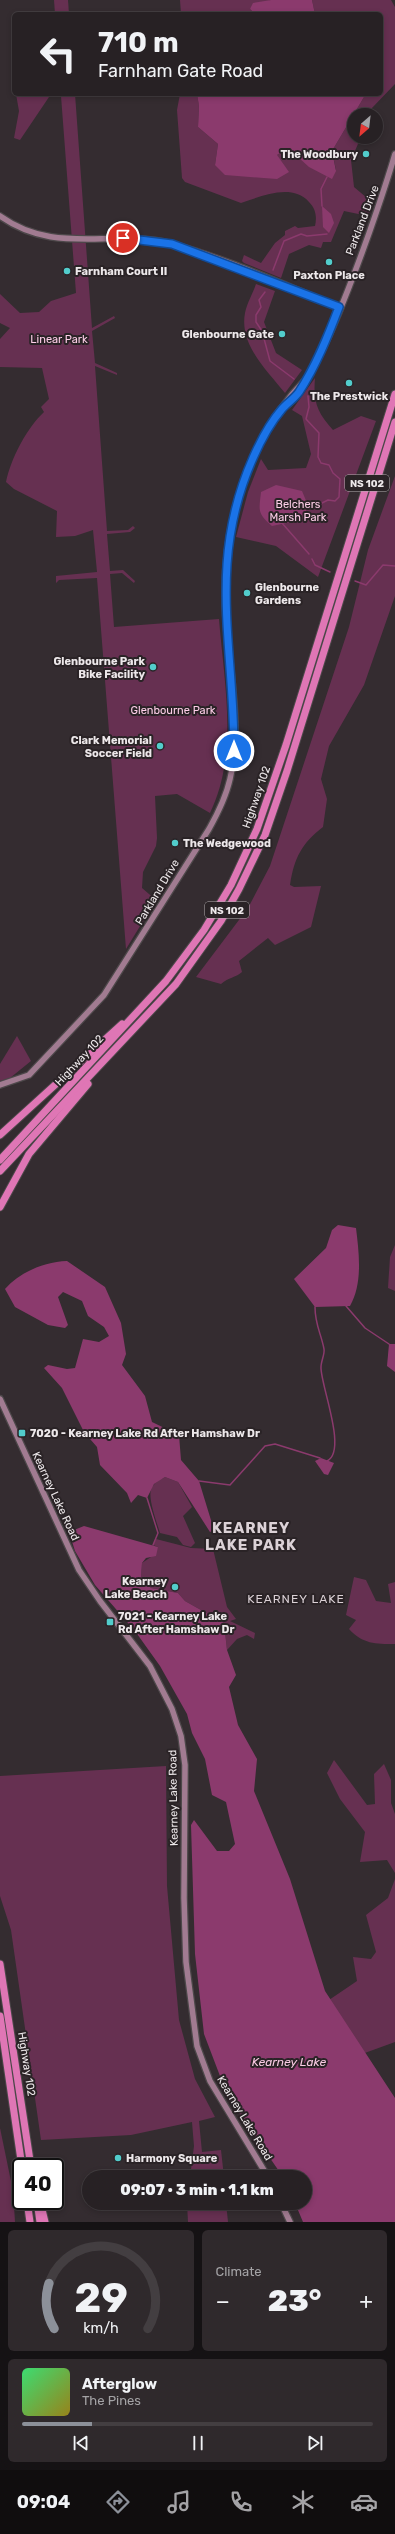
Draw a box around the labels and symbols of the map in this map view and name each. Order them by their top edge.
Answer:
north arrow [347,108,383,144]
place label: The Woodbury [280,148,358,161]
marker: The Woodbury [361,149,371,159]
street label: Parkland Drive [343,183,382,257]
pin [106,221,140,255]
marker: Paxton Place [324,257,334,267]
place label: Farnham Court II [75,265,167,278]
marker: Farnham Court II [62,266,72,276]
place label: Paxton Place [293,269,365,282]
place label: Glenbourne Gate [182,328,274,341]
marker: Glenbourne Gate [277,329,287,339]
park label: Linear Park [30,333,88,346]
marker: The Prestwick [344,378,354,388]
place label: The Prestwick [310,390,389,403]
road number: NS 102 [345,475,389,491]
park label: Belchers Marsh Park [270,498,327,524]
place label: Glenbourne Gardens [255,581,319,607]
marker: Glenbourne Gardens [242,588,252,598]
place label: Glenbourne Park Bike Facility [53,655,146,681]
marker: Glenbourne Park Bike Facility [148,662,158,672]
park label: Glenbourne Park [130,704,216,717]
position arrow [213,730,255,772]
place label: Clark Memorial Soccer Field [71,734,152,760]
marker: Clark Memorial Soccer Field [155,741,165,751]
street label: Highway 102 [240,764,273,830]
place label: The Wedgewood [183,837,271,850]
marker: The Wedgewood [170,838,180,848]
street label: Parkland Drive [133,857,182,927]
road number: NS 102 [205,902,249,918]
street label: Highway 102 [52,1032,106,1089]
place label: 7020 - Kearney Lake Rd After Hamshaw Dr [30,1427,260,1440]
marker: 7020 - Kearney Lake Rd After Hamshaw Dr [17,1428,27,1438]
street label: Kearney Lake Road [29,1450,82,1543]
district label: KEARNEY LAKE PARK [205,1519,297,1554]
place label: Kearney Lake Beach [104,1575,167,1601]
marker: Kearney Lake Beach [170,1582,180,1592]
district label: KEARNEY LAKE [247,1592,345,1606]
place label: 7021 - Kearney Lake Rd After Hamshaw Dr [118,1610,234,1636]
marker: 7021 - Kearney Lake Rd After Hamshaw Dr [105,1617,115,1627]
street label: Kearney Lake Road [166,1750,181,1846]
street label: Highway 102 [15,2031,38,2097]
water label: Kearney Lake [252,2055,326,2069]
street label: Kearney Lake Road [214,2074,275,2163]
place label: Harmony Square [126,2152,218,2165]
marker: Harmony Square [113,2153,123,2163]
speed limit sign: 40 [12,2158,64,2210]

